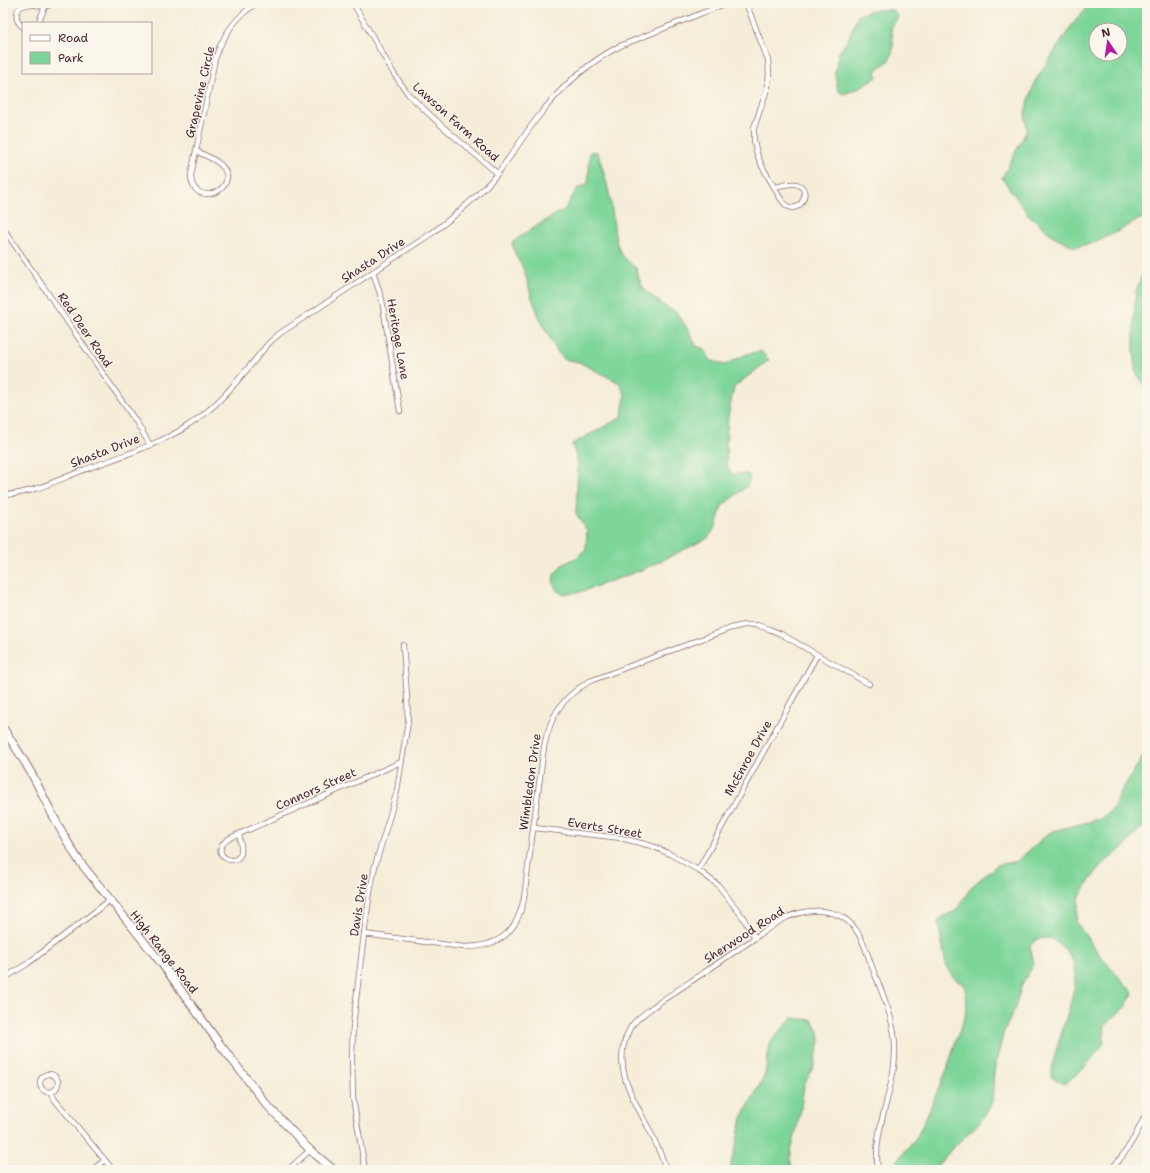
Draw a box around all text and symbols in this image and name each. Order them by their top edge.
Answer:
legend [22,22,152,74]
north arrow [1088,22,1128,62]
text: N [1100,24,1112,41]
text: Road [58,30,89,46]
street label: Grapevine Circle [182,44,218,140]
text: Park [58,50,84,66]
street label: Lawson Farm Road [409,79,503,166]
street label: Shasta Drive [338,233,408,287]
street label: Red Deer Road [54,289,116,371]
street label: Heritage Lane [383,297,413,381]
street label: Shasta Drive [68,430,142,472]
street label: McEnroe Drive [721,717,776,799]
street label: Wimbledon Drive [515,732,545,832]
street label: Connors Street [273,764,359,814]
street label: Everts Street [566,814,644,842]
street label: Davis Drive [346,872,372,938]
street label: Sherwood Road [701,903,788,967]
street label: High Range Road [126,907,202,997]

